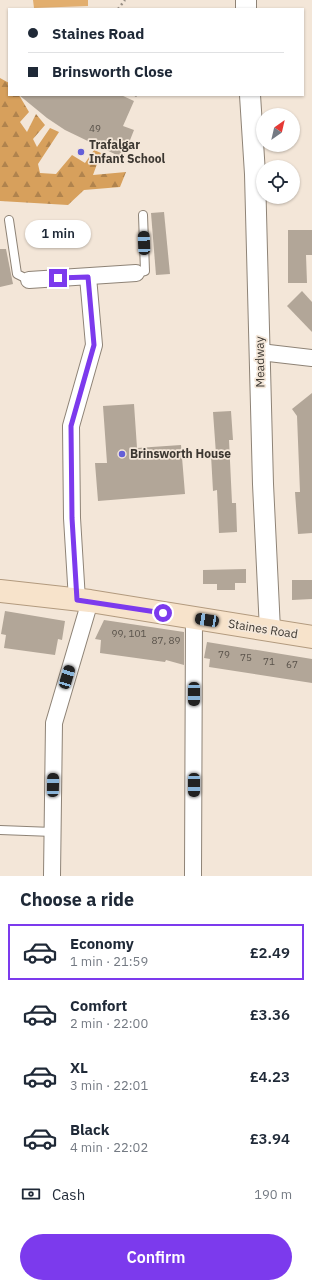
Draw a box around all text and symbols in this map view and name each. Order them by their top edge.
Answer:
text: Staines Road [52,24,144,43]
text: Brinsworth Close [52,62,173,81]
north arrow [256,108,300,152]
map controls [256,108,300,204]
house number: 49 [89,122,101,135]
place label: Trafalgar Infant School [89,137,165,166]
marker: Trafalgar Infant School [76,147,86,157]
button: locate [256,160,300,204]
callout: 1 min [25,220,91,248]
text: 1 min [41,225,75,242]
car [138,231,150,255]
route end [49,269,67,287]
street label: Meadway [252,336,267,388]
place label: Brinsworth House [130,446,231,461]
marker: Brinsworth House [117,449,127,459]
route start [154,604,172,622]
car [194,612,220,628]
street label: Staines Road [227,616,299,641]
house number: 99, 101 [111,627,147,640]
house number: 87, 89 [151,634,181,647]
house number: 79 [218,648,230,661]
house number: 75 [240,651,252,664]
house number: 71 [263,655,275,668]
house number: 67 [286,658,298,671]
car [58,664,76,690]
car [188,682,200,706]
car [47,773,59,797]
car [188,773,200,797]
text: Choose a ride [20,888,134,911]
icon: car [22,934,58,970]
text: Economy [70,934,134,953]
text: £2.49 [250,943,290,962]
text: 1 min · 21:59 [70,953,148,970]
icon: car [22,996,58,1032]
text: Comfort [70,996,127,1015]
text: £3.36 [250,1005,290,1024]
text: 2 min · 22:00 [70,1015,148,1032]
icon: car [22,1058,58,1094]
text: XL [70,1058,88,1077]
text: £4.23 [250,1067,290,1086]
text: 3 min · 22:01 [70,1077,148,1094]
icon: car [22,1120,58,1156]
text: Black [70,1120,110,1139]
text: £3.94 [250,1129,290,1148]
text: 4 min · 22:02 [70,1139,148,1156]
icon: cash [20,1183,42,1205]
text: Cash [52,1185,85,1204]
text: 190 m [254,1186,292,1203]
button: Confirm [20,1234,292,1280]

